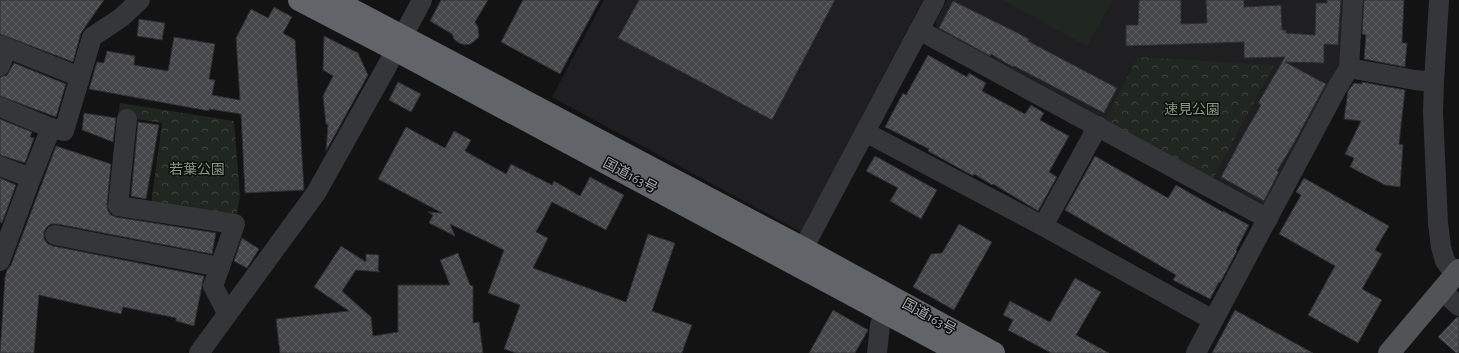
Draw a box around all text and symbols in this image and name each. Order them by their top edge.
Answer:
park label: 速見公園 [1164,102,1220,117]
street label: 国道163号 [601,155,660,196]
park label: 若葉公園 [169,162,225,177]
street label: 国道163号 [900,296,959,337]

